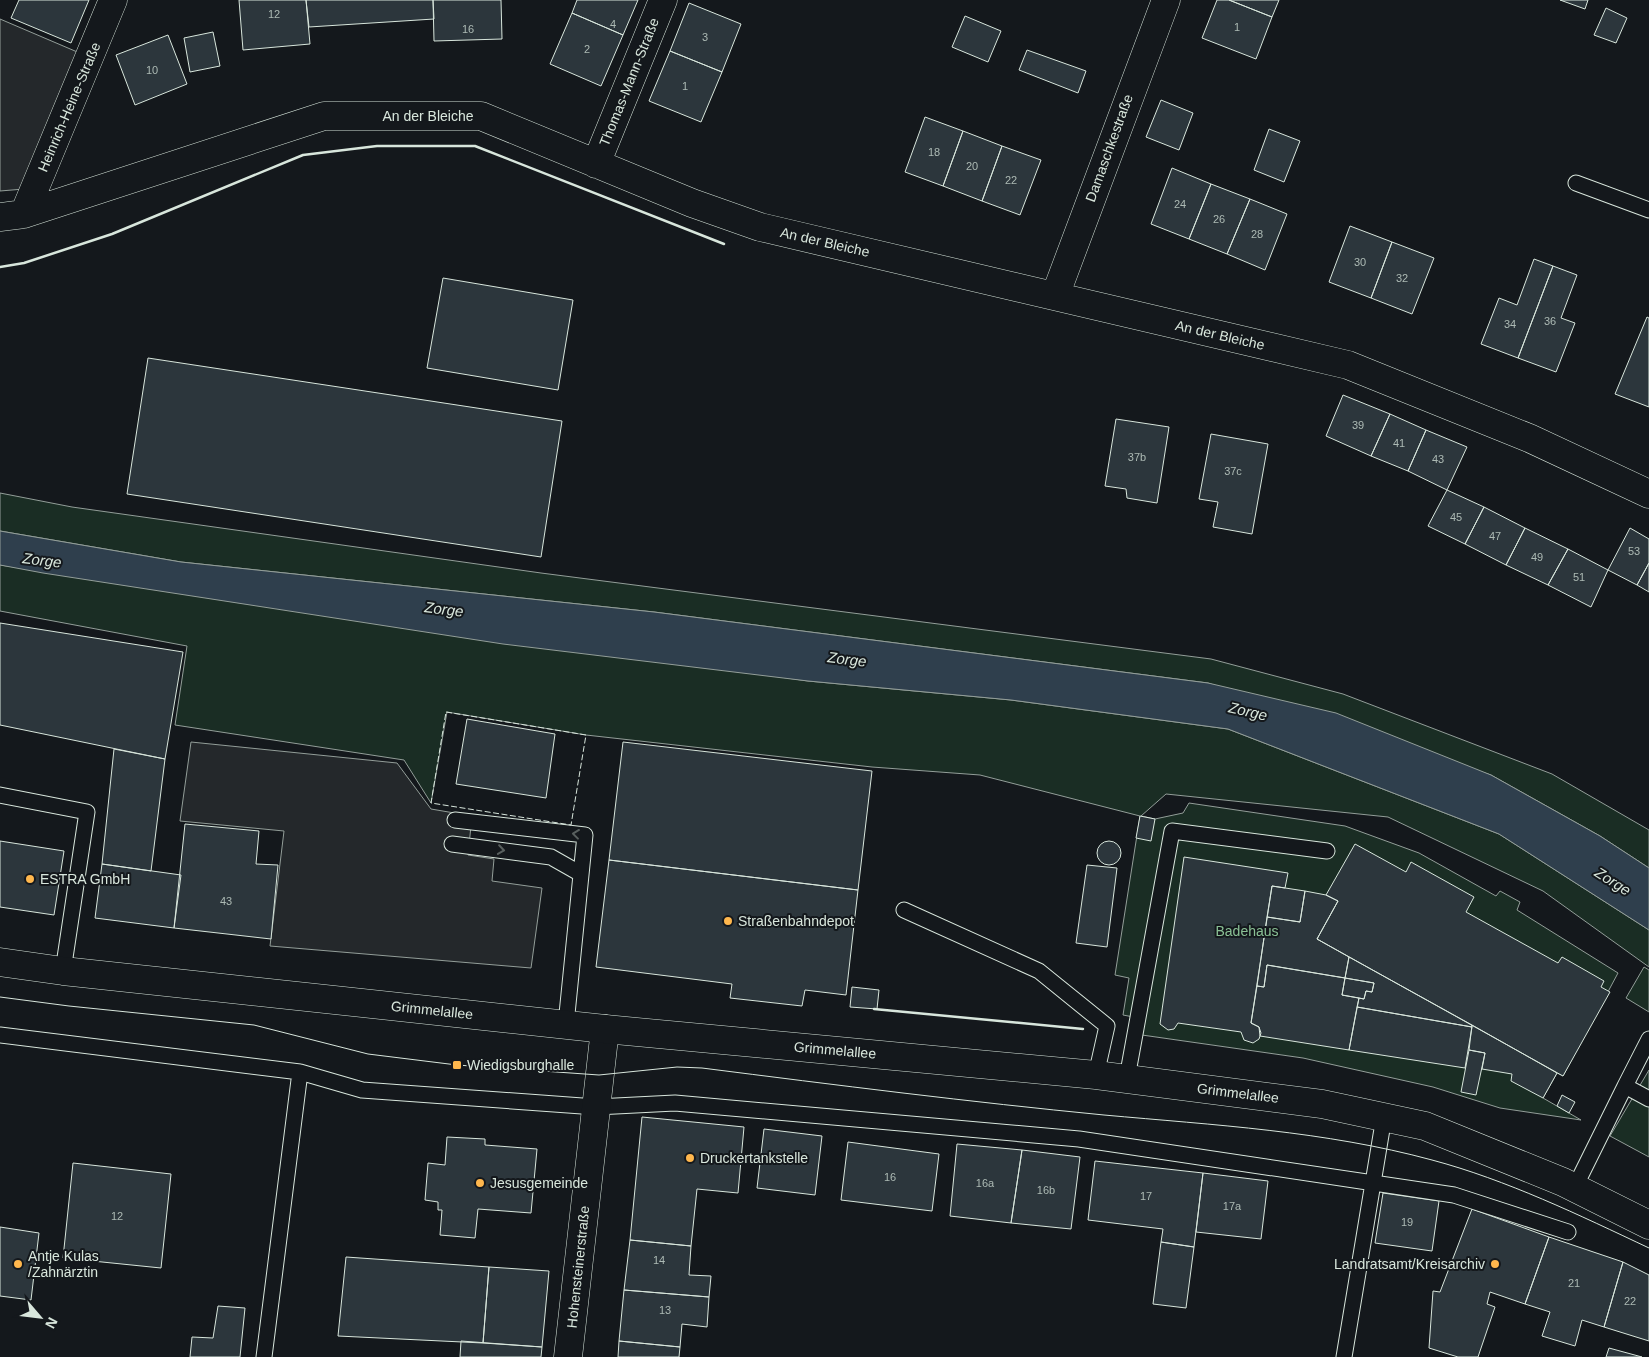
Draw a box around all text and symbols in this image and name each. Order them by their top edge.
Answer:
house number: 12 [268,8,280,20]
street label: Thomas-Mann-Straße [596,15,662,148]
house number: 4 [610,18,616,30]
house number: 1 [1234,21,1240,33]
house number: 16 [462,23,474,35]
house number: 3 [702,31,708,43]
street label: Heinrich-Heine-Straße [34,40,104,174]
house number: 2 [584,43,590,55]
house number: 10 [146,64,158,76]
house number: 1 [682,80,688,92]
street label: Damaschkestraße [1082,92,1136,204]
street label: An der Bleiche [382,108,474,124]
house number: 18 [928,146,940,158]
house number: 20 [966,160,978,172]
house number: 22 [1005,174,1017,186]
house number: 24 [1174,198,1186,210]
house number: 26 [1213,213,1225,225]
street label: An der Bleiche [779,224,871,260]
house number: 28 [1251,228,1263,240]
house number: 30 [1354,256,1366,268]
house number: 32 [1396,272,1408,284]
house number: 36 [1544,315,1556,327]
street label: An der Bleiche [1174,317,1266,353]
house number: 34 [1504,318,1516,330]
house number: 39 [1352,419,1364,431]
house number: 41 [1393,437,1405,449]
house number: 37b [1128,451,1146,463]
house number: 43 [1432,453,1444,465]
house number: 37c [1224,465,1242,477]
house number: 45 [1450,511,1462,523]
house number: 47 [1489,530,1501,542]
house number: 53 [1628,545,1640,557]
water label: Zorge [21,549,62,571]
house number: 49 [1531,551,1543,563]
house number: 51 [1573,571,1585,583]
water label: Zorge [423,598,464,620]
water label: Zorge [826,648,867,670]
water label: Zorge [1226,698,1269,724]
one-way arrow [572,829,580,840]
one-way arrow [496,845,505,855]
water label: Zorge [1591,863,1634,899]
place label: ESTRA GmbH [40,871,130,887]
marker: ESTRA GmbH [24,873,36,885]
house number: 43 [220,895,232,907]
place label: Straßenbahndepot [738,913,854,929]
marker: Straßenbahndepot [722,915,734,927]
park label: Badehaus [1215,923,1279,939]
street label: Grimmelallee [390,998,474,1022]
street label: Grimmelallee [793,1038,877,1062]
place label: Wiedigsburghalle [467,1057,575,1073]
marker: Wiedigsburghalle [451,1059,463,1071]
street label: Grimmelallee [1196,1080,1280,1106]
place label: Druckertankstelle [700,1150,808,1166]
marker: Druckertankstelle [684,1152,696,1164]
house number: 16 [884,1171,896,1183]
place label: Jesusgemeinde [490,1175,588,1191]
marker: Jesusgemeinde [474,1177,486,1189]
house number: 16a [976,1177,995,1189]
house number: 16b [1037,1184,1055,1196]
house number: 17 [1140,1190,1152,1202]
house number: 17a [1223,1200,1242,1212]
street label: Hohensteinerstraße [564,1205,592,1329]
house number: 12 [111,1210,123,1222]
house number: 19 [1401,1216,1413,1228]
place label: Antje Kulas /Zahnärztin [28,1248,99,1280]
house number: 14 [653,1254,665,1266]
place label: Landratsamt/Kreisarchiv [1334,1256,1485,1272]
marker: Antje Kulas /Zahnärztin [12,1258,24,1270]
marker: Landratsamt/Kreisarchiv [1489,1258,1501,1270]
house number: 21 [1568,1277,1580,1289]
north arrow [15,1292,65,1342]
house number: 22 [1624,1295,1636,1307]
house number: 13 [659,1304,671,1316]
text: N [42,1315,61,1331]

